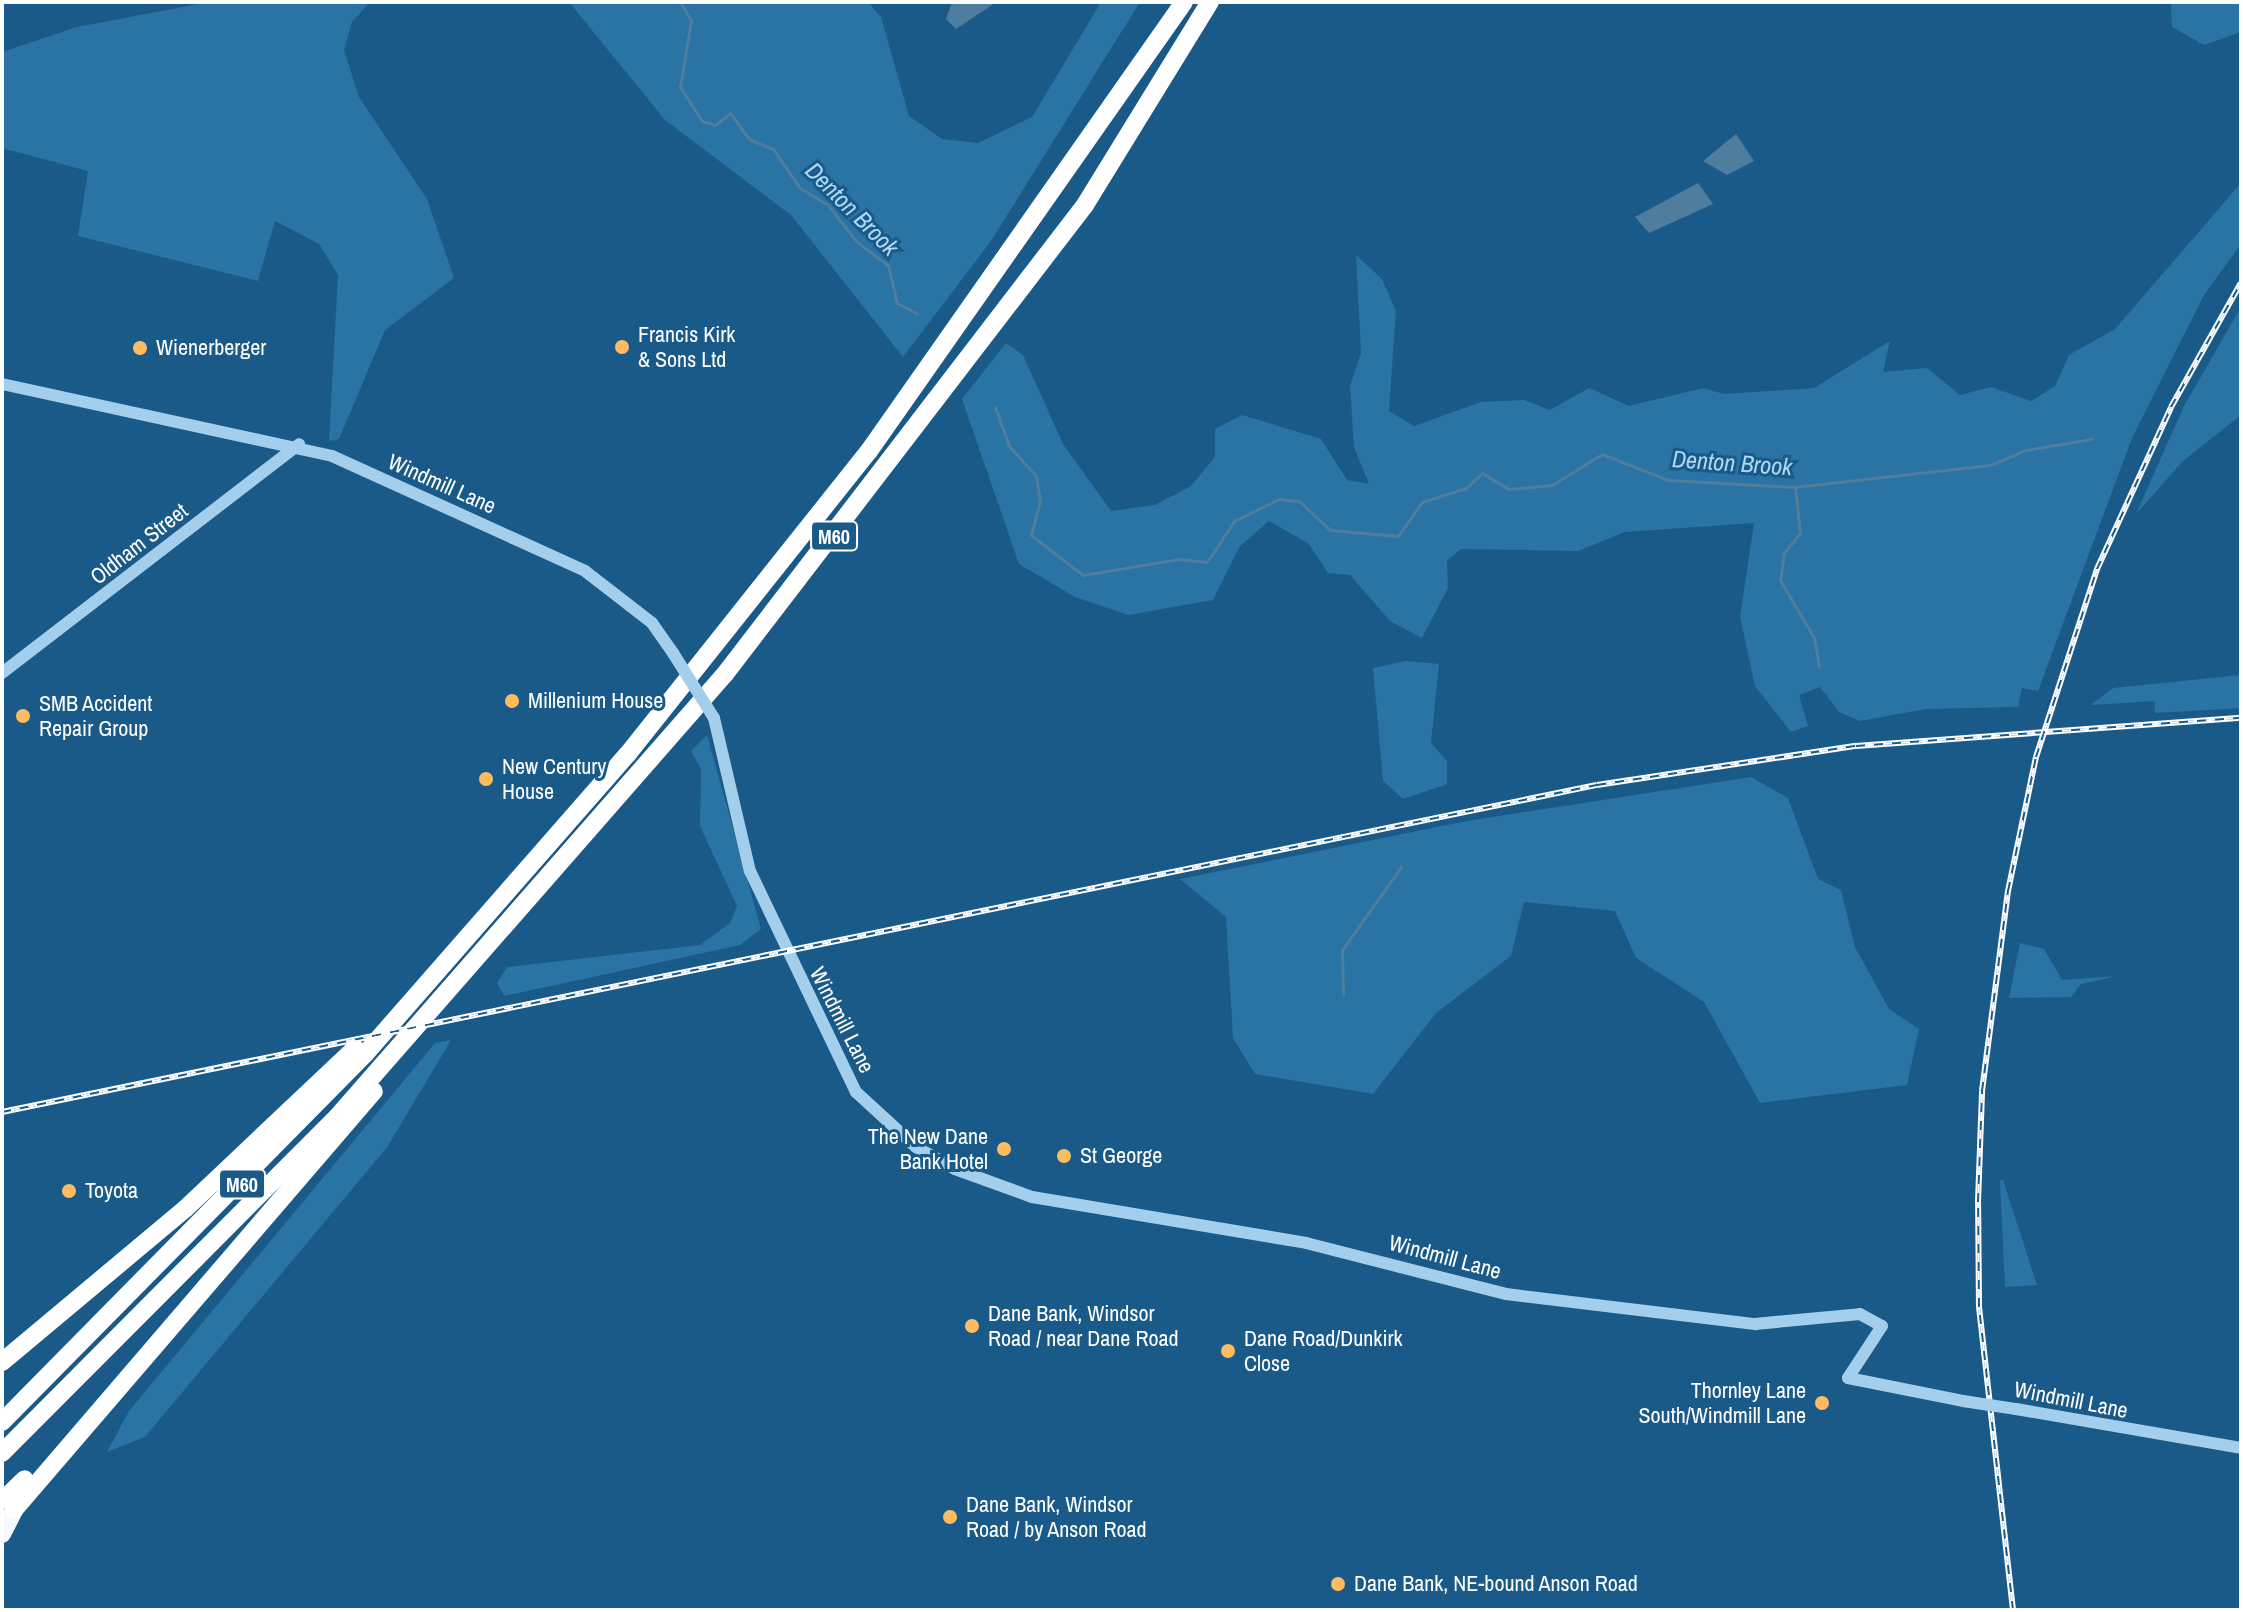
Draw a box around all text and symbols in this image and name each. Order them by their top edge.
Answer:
water label: Denton Brook [799,156,905,262]
place label: Francis Kirk & Sons Ltd [638,321,735,372]
place label: Wienerberger [156,335,266,361]
marker: Francis Kirk & Sons Ltd [613,338,631,356]
marker: Wienerberger [131,339,149,357]
water label: Denton Brook [1671,444,1793,482]
street label: Windmill Lane [384,448,500,520]
street label: Oldham Street [85,498,193,590]
road number: M60 [810,520,858,552]
place label: Millenium House [528,688,663,714]
place label: SMB Accident Repair Group [39,690,153,742]
marker: Millenium House [503,692,521,710]
marker: SMB Accident Repair Group [14,707,32,725]
place label: New Century House [502,753,606,804]
marker: New Century House [477,770,495,788]
street label: Windmill Lane [804,963,880,1077]
place label: The New Dane Bank Hotel [868,1123,988,1174]
marker: The New Dane Bank Hotel [995,1140,1013,1158]
place label: St George [1080,1143,1162,1169]
marker: St George [1055,1147,1073,1165]
road number: M60 [218,1168,266,1200]
place label: Toyota [85,1178,138,1204]
marker: Toyota [60,1182,78,1200]
street label: Windmill Lane [1386,1229,1504,1285]
place label: Dane Bank, Windsor Road / near Dane Road [988,1300,1179,1352]
marker: Dane Bank, Windsor Road / near Dane Road [963,1317,981,1335]
place label: Dane Road/Dunkirk Close [1244,1325,1402,1376]
marker: Dane Road/Dunkirk Close [1219,1342,1237,1360]
street label: Windmill Lane [2012,1376,2130,1424]
place label: Thornley Lane South/Windmill Lane [1639,1377,1806,1428]
marker: Thornley Lane South/Windmill Lane [1813,1394,1831,1412]
place label: Dane Bank, Windsor Road / by Anson Road [966,1491,1148,1542]
marker: Dane Bank, Windsor Road / by Anson Road [941,1508,959,1526]
place label: Dane Bank, NE-bound Anson Road [1354,1571,1639,1597]
marker: Dane Bank, NE-bound Anson Road [1329,1575,1347,1593]

